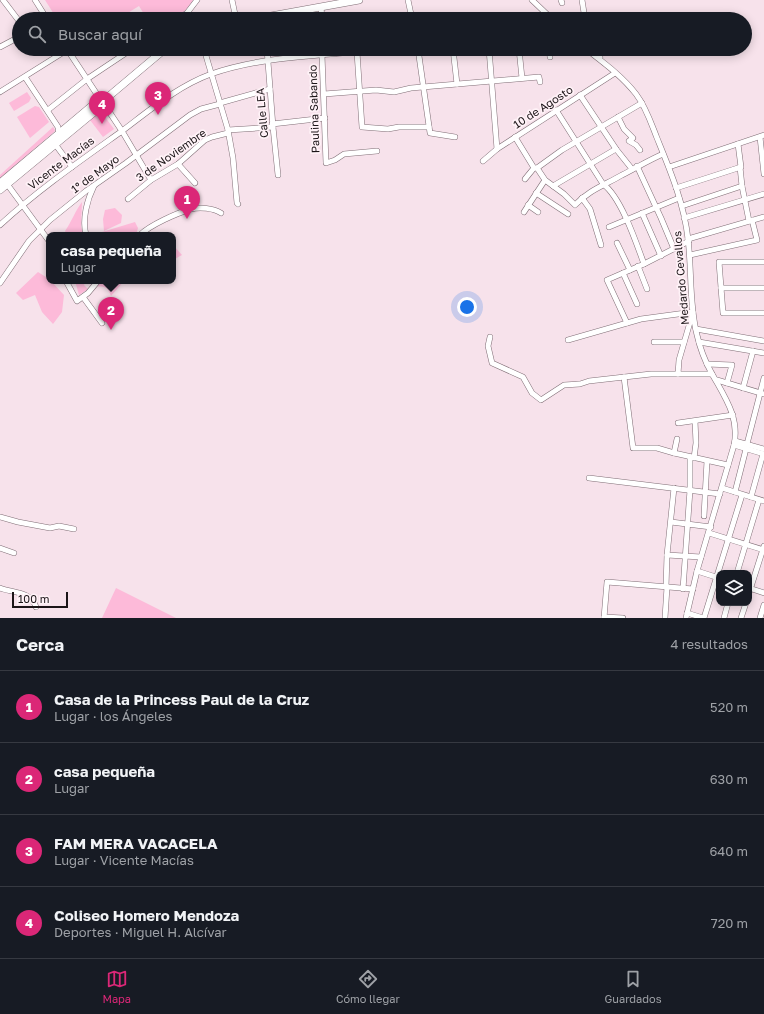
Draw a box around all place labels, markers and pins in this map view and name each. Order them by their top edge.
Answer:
pin: 3 [145,82,171,115]
pin: 4 [89,91,115,124]
pin: 1 [174,186,200,219]
pin: 2 [98,297,124,330]

